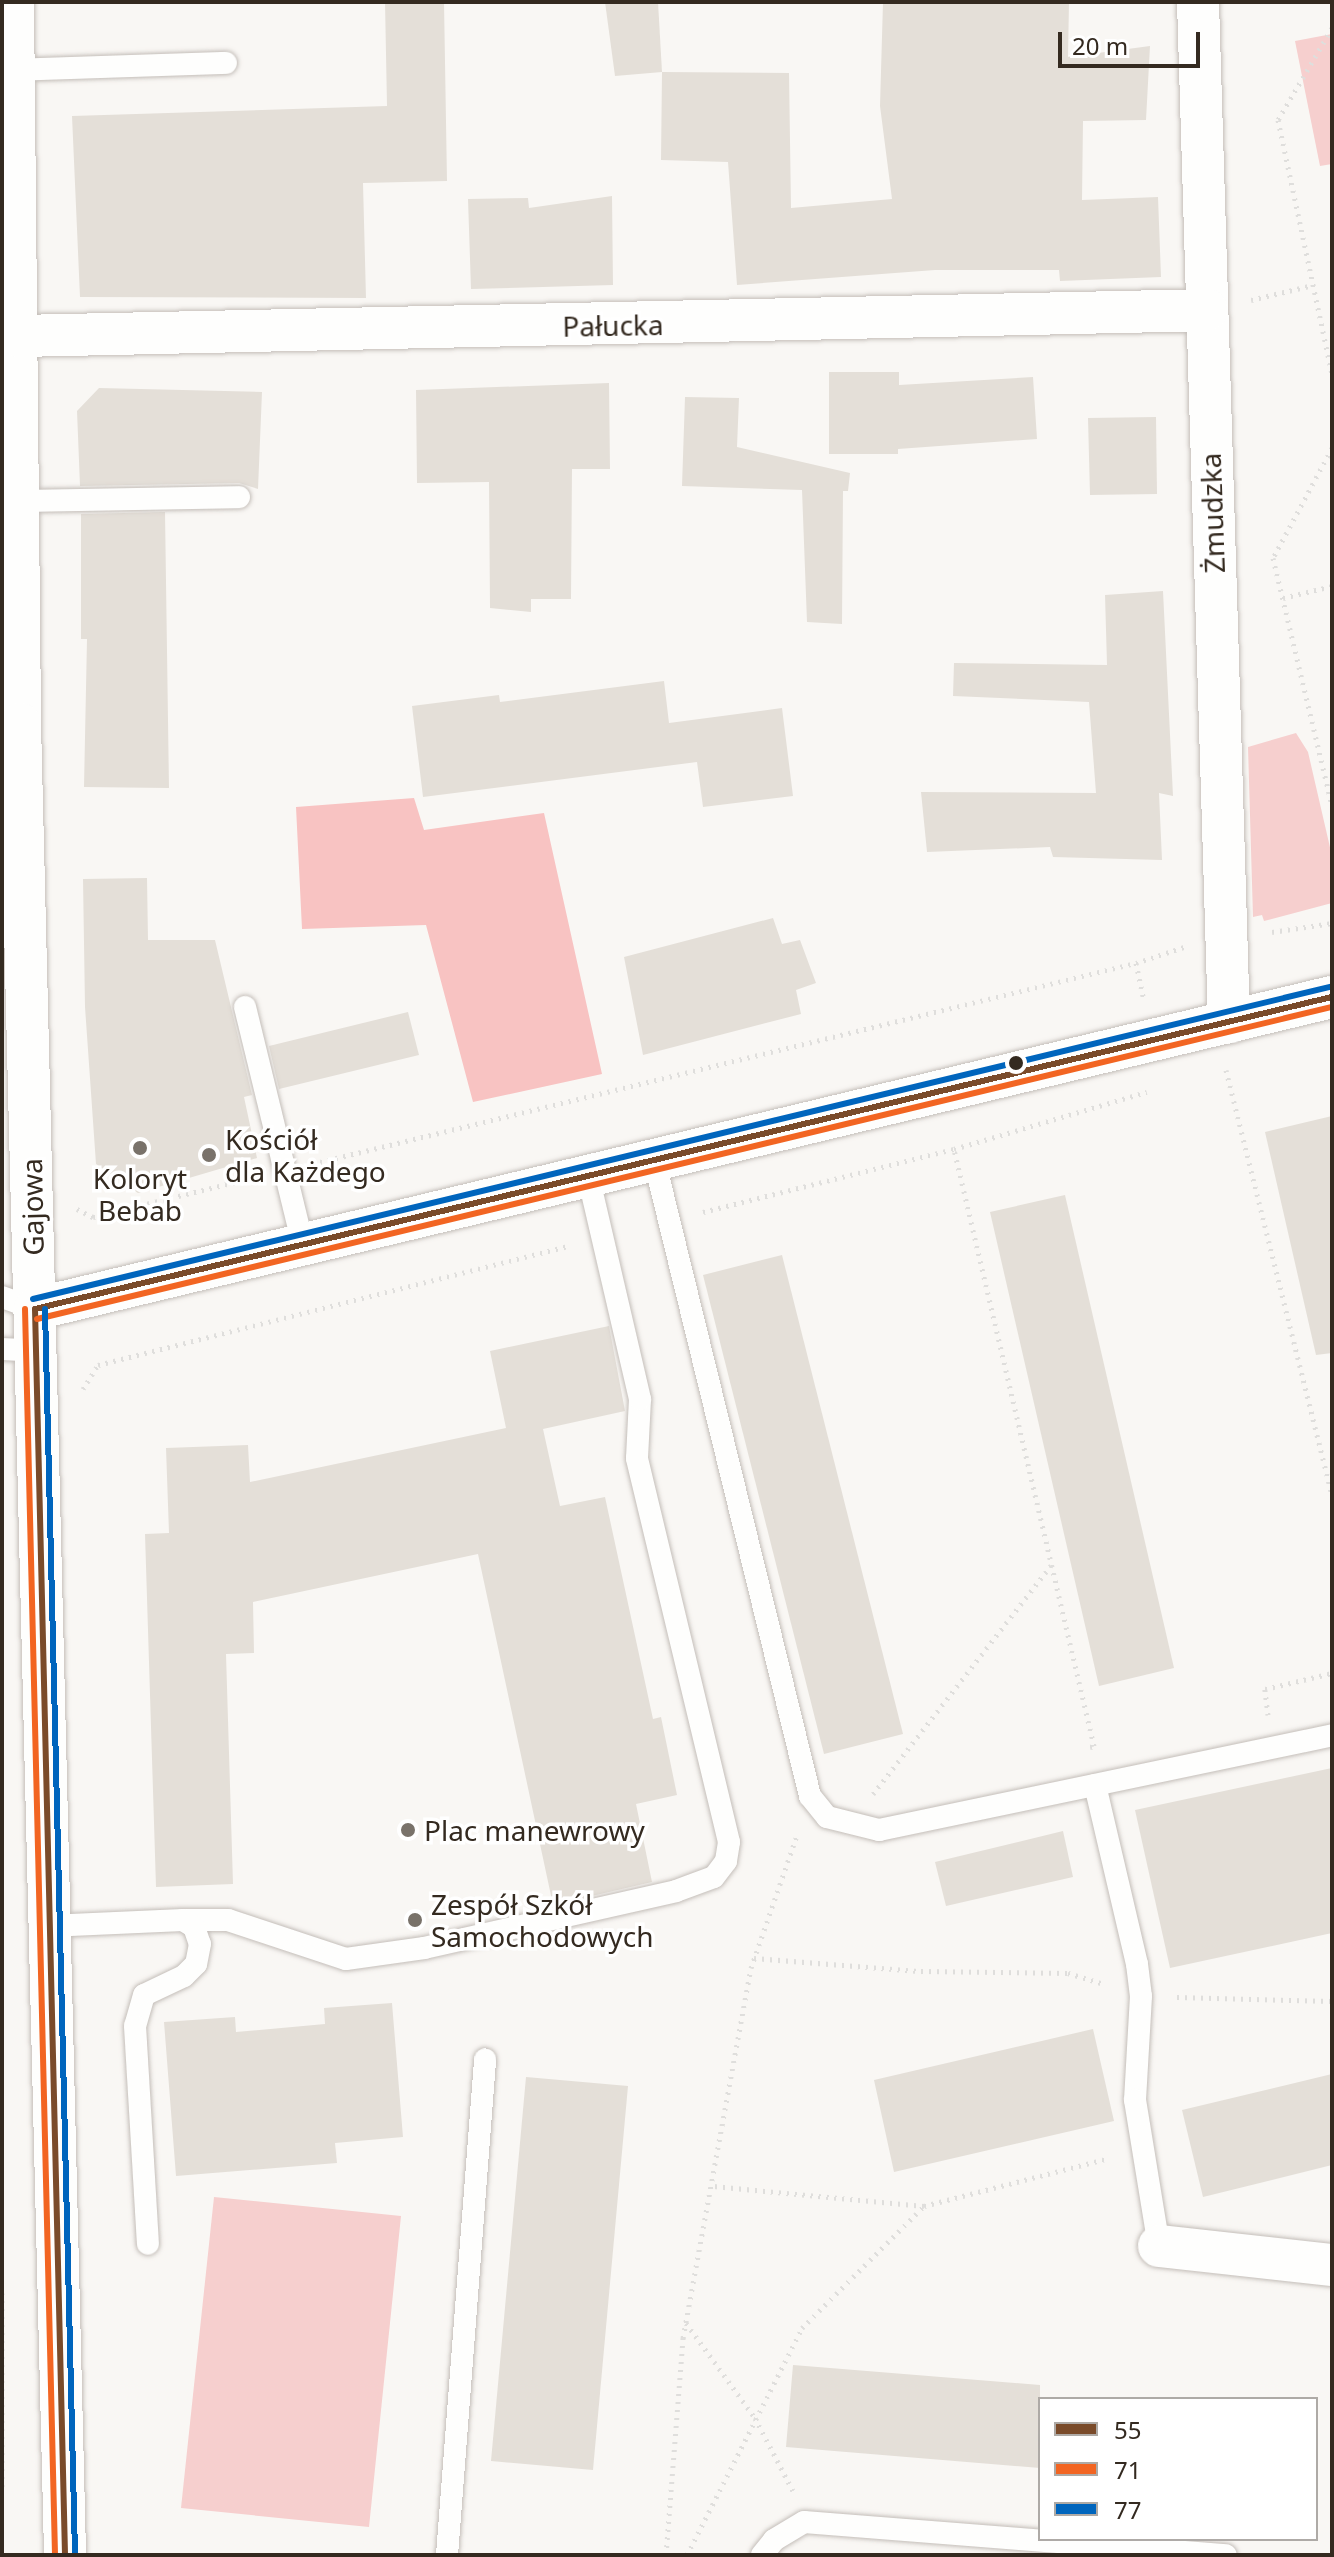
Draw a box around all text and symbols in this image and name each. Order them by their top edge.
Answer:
scale bar [1062,16,1204,66]
text: 20 m [1072,29,1128,62]
street label: Pałucka [562,307,664,343]
street label: Żmudzka [1193,452,1231,574]
unlabelled marker [1008,1055,1024,1071]
place label: Kościół dla Każdego [225,1122,386,1188]
marker: Koloryt Bebab [131,1139,149,1157]
marker: Kościół dla Każdego [200,1146,218,1164]
street label: Gajowa [14,1158,50,1256]
place label: Koloryt Bebab [93,1161,187,1227]
place label: Plac manewrowy [424,1813,645,1847]
marker: Plac manewrowy [399,1821,417,1839]
place label: Zespół Szkół Samochodowych [431,1887,654,1953]
marker: Zespół Szkół Samochodowych [406,1911,424,1929]
legend [1038,2397,1318,2541]
text: 55 [1114,2413,1141,2446]
text: 71 [1114,2453,1141,2486]
text: 77 [1114,2493,1141,2526]

